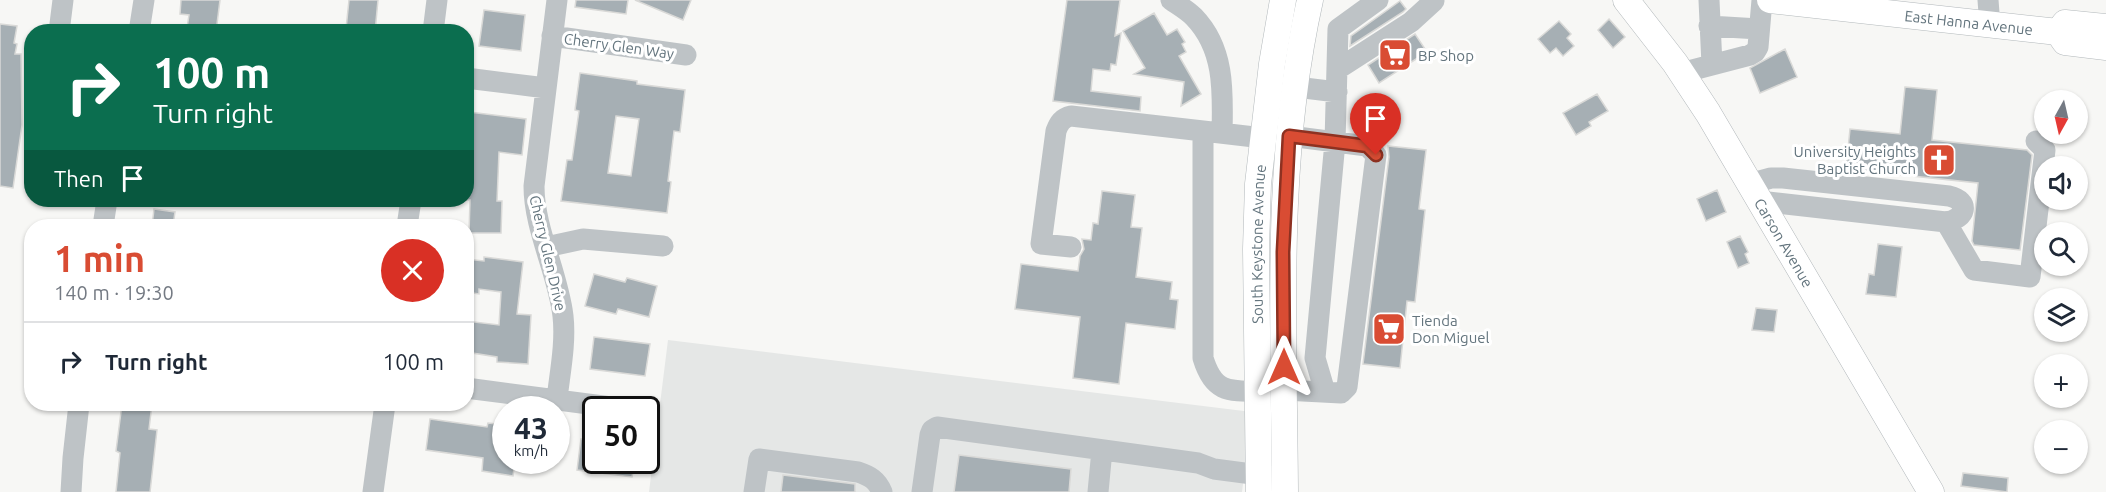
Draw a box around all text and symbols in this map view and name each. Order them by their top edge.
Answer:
street label: East Hanna Avenue [1904,7,2034,38]
street label: Cherry Glen Way [563,30,675,62]
supermarket icon: BP Shop [1377,37,1413,73]
place label: BP Shop [1418,47,1474,64]
icon: right [54,48,132,126]
text: 100 m [153,49,270,96]
north arrow [2034,90,2088,144]
map controls [2034,90,2088,474]
pin [1350,93,1401,155]
text: Turn right [153,98,273,128]
icon: arrive [1359,102,1392,135]
church icon: University Heights Baptist Church [1921,142,1957,178]
place label: University Heights Baptist Church [1794,143,1916,177]
button: sound [2034,156,2088,210]
icon: arrive [116,162,149,195]
street label: South Keystone Avenue [1247,163,1269,324]
text: Then [54,166,104,191]
street label: Cherry Glen Drive [526,194,570,312]
street label: Carson Avenue [1751,195,1817,290]
button: search [2034,222,2088,276]
text: 1 min [54,238,145,279]
button: close [381,239,444,302]
text: 140 m · 19:30 [54,281,174,304]
button: layers [2034,288,2088,342]
supermarket icon: Tienda Don Miguel [1371,311,1407,347]
place label: Tienda Don Miguel [1412,312,1490,346]
position arrow [1252,335,1316,399]
icon: right [54,345,87,378]
text: Turn right [105,349,207,374]
text: 100 m [383,349,444,374]
button: + [2034,354,2088,408]
speed limit sign: 50 [582,396,660,474]
text: 43 [514,411,548,445]
button: − [2034,420,2088,474]
text: km/h [514,442,548,459]

